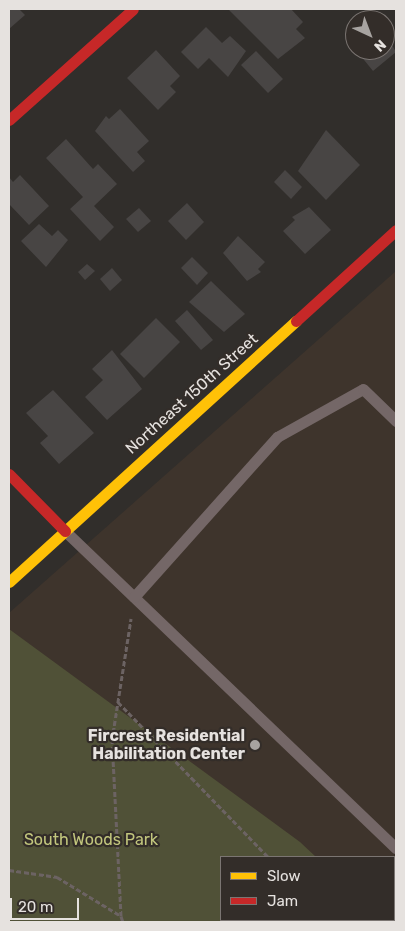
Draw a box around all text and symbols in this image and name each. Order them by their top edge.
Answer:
north arrow [345,10,395,60]
text: N [370,36,389,55]
street label: Northeast 150th Street [122,330,262,458]
place label: Fircrest Residential Habilitation Center [88,726,245,764]
marker: Fircrest Residential Habilitation Center [249,739,261,751]
park label: South Woods Park [24,830,158,850]
legend [220,856,395,921]
text: Slow [267,867,300,885]
scale bar [12,888,81,920]
text: Jam [267,892,298,910]
text: 20 m [18,898,53,916]

